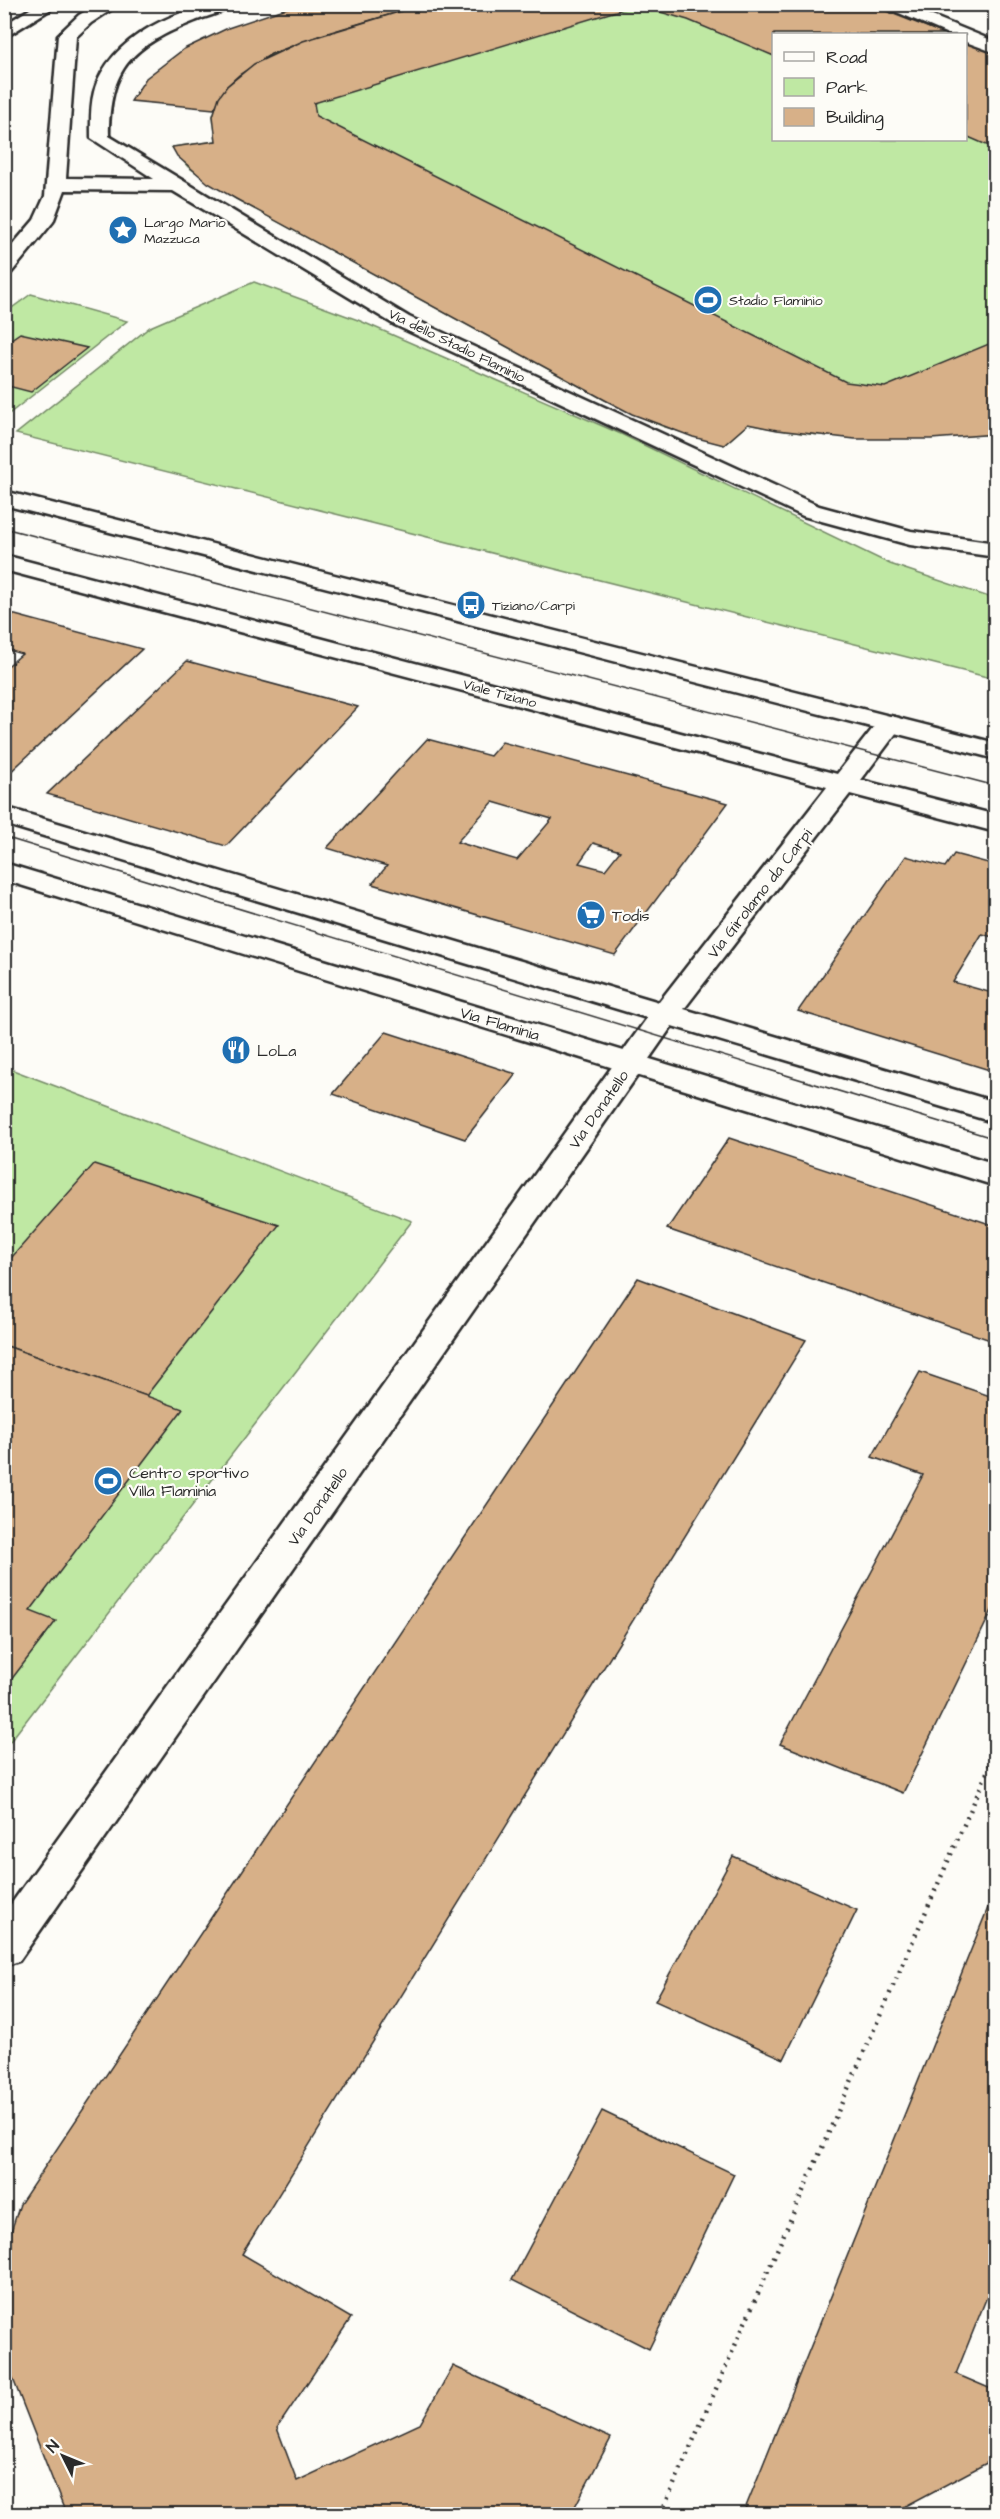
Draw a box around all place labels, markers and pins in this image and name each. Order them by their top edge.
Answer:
place label: Largo Mario Mazzuca [144,213,226,249]
place icon: Largo Mario Mazzuca [107,214,139,246]
sports icon: Stadio Flaminio [692,284,724,316]
place label: Stadio Flaminio [729,291,823,311]
bus stop icon: Tiziano/Carpi [455,589,487,621]
place label: Tiziano/Carpi [492,596,575,616]
supermarket icon: Todis [575,899,607,931]
place label: Todis [612,905,650,927]
restaurant icon: LoLa [220,1034,252,1066]
place label: LoLa [257,1040,296,1062]
place label: Centro sportivo Villa Flaminia [129,1462,249,1502]
sports icon: Centro sportivo Villa Flaminia [92,1465,124,1497]

